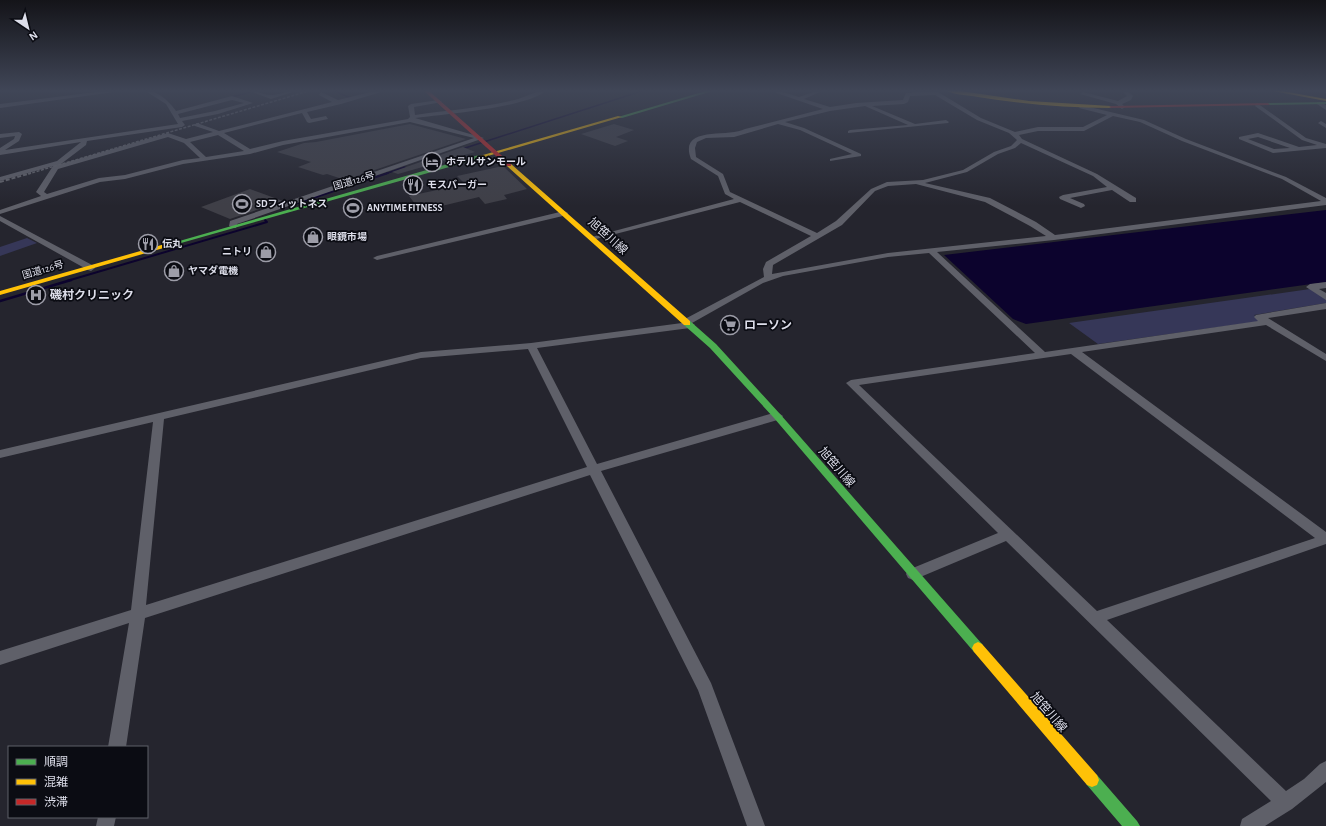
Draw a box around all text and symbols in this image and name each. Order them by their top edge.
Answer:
north arrow [8,8,48,48]
text: N [27,29,40,42]
hotel icon: ホテルサンモール [421,151,443,173]
place label: ホテルサンモール [446,157,526,167]
street label: 国道126号 [332,169,376,192]
restaurant icon: モスバーガー [402,174,424,196]
place label: モスバーガー [427,179,487,190]
sports icon: SDフィットネス [231,193,253,215]
sports icon: ANYTIME FITNESS [342,197,364,219]
place label: SDフィットネス [256,199,327,209]
place label: ANYTIME FITNESS [367,203,442,213]
street label: 旭笹川線 [586,215,631,257]
shop icon: 眼鏡市場 [302,226,324,248]
place label: 眼鏡市場 [327,231,367,242]
restaurant icon: 伝丸 [137,233,159,255]
place label: 伝丸 [162,238,182,249]
shop icon: ニトリ [255,241,277,263]
place label: ニトリ [222,247,252,257]
street label: 国道126号 [21,258,65,281]
shop icon: ヤマダ電機 [163,260,185,282]
place label: ヤマダ電機 [188,265,238,276]
hospital icon: 磯村クリニック [25,284,47,306]
place label: 磯村クリニック [49,288,134,301]
supermarket icon: ローソン [719,314,741,336]
place label: ローソン [744,319,792,331]
street label: 旭笹川線 [817,444,858,489]
street label: 旭笹川線 [1029,689,1070,734]
legend [8,746,148,818]
text: 順調 [44,756,68,768]
text: 混雑 [44,775,68,788]
text: 渋滞 [44,796,68,808]

